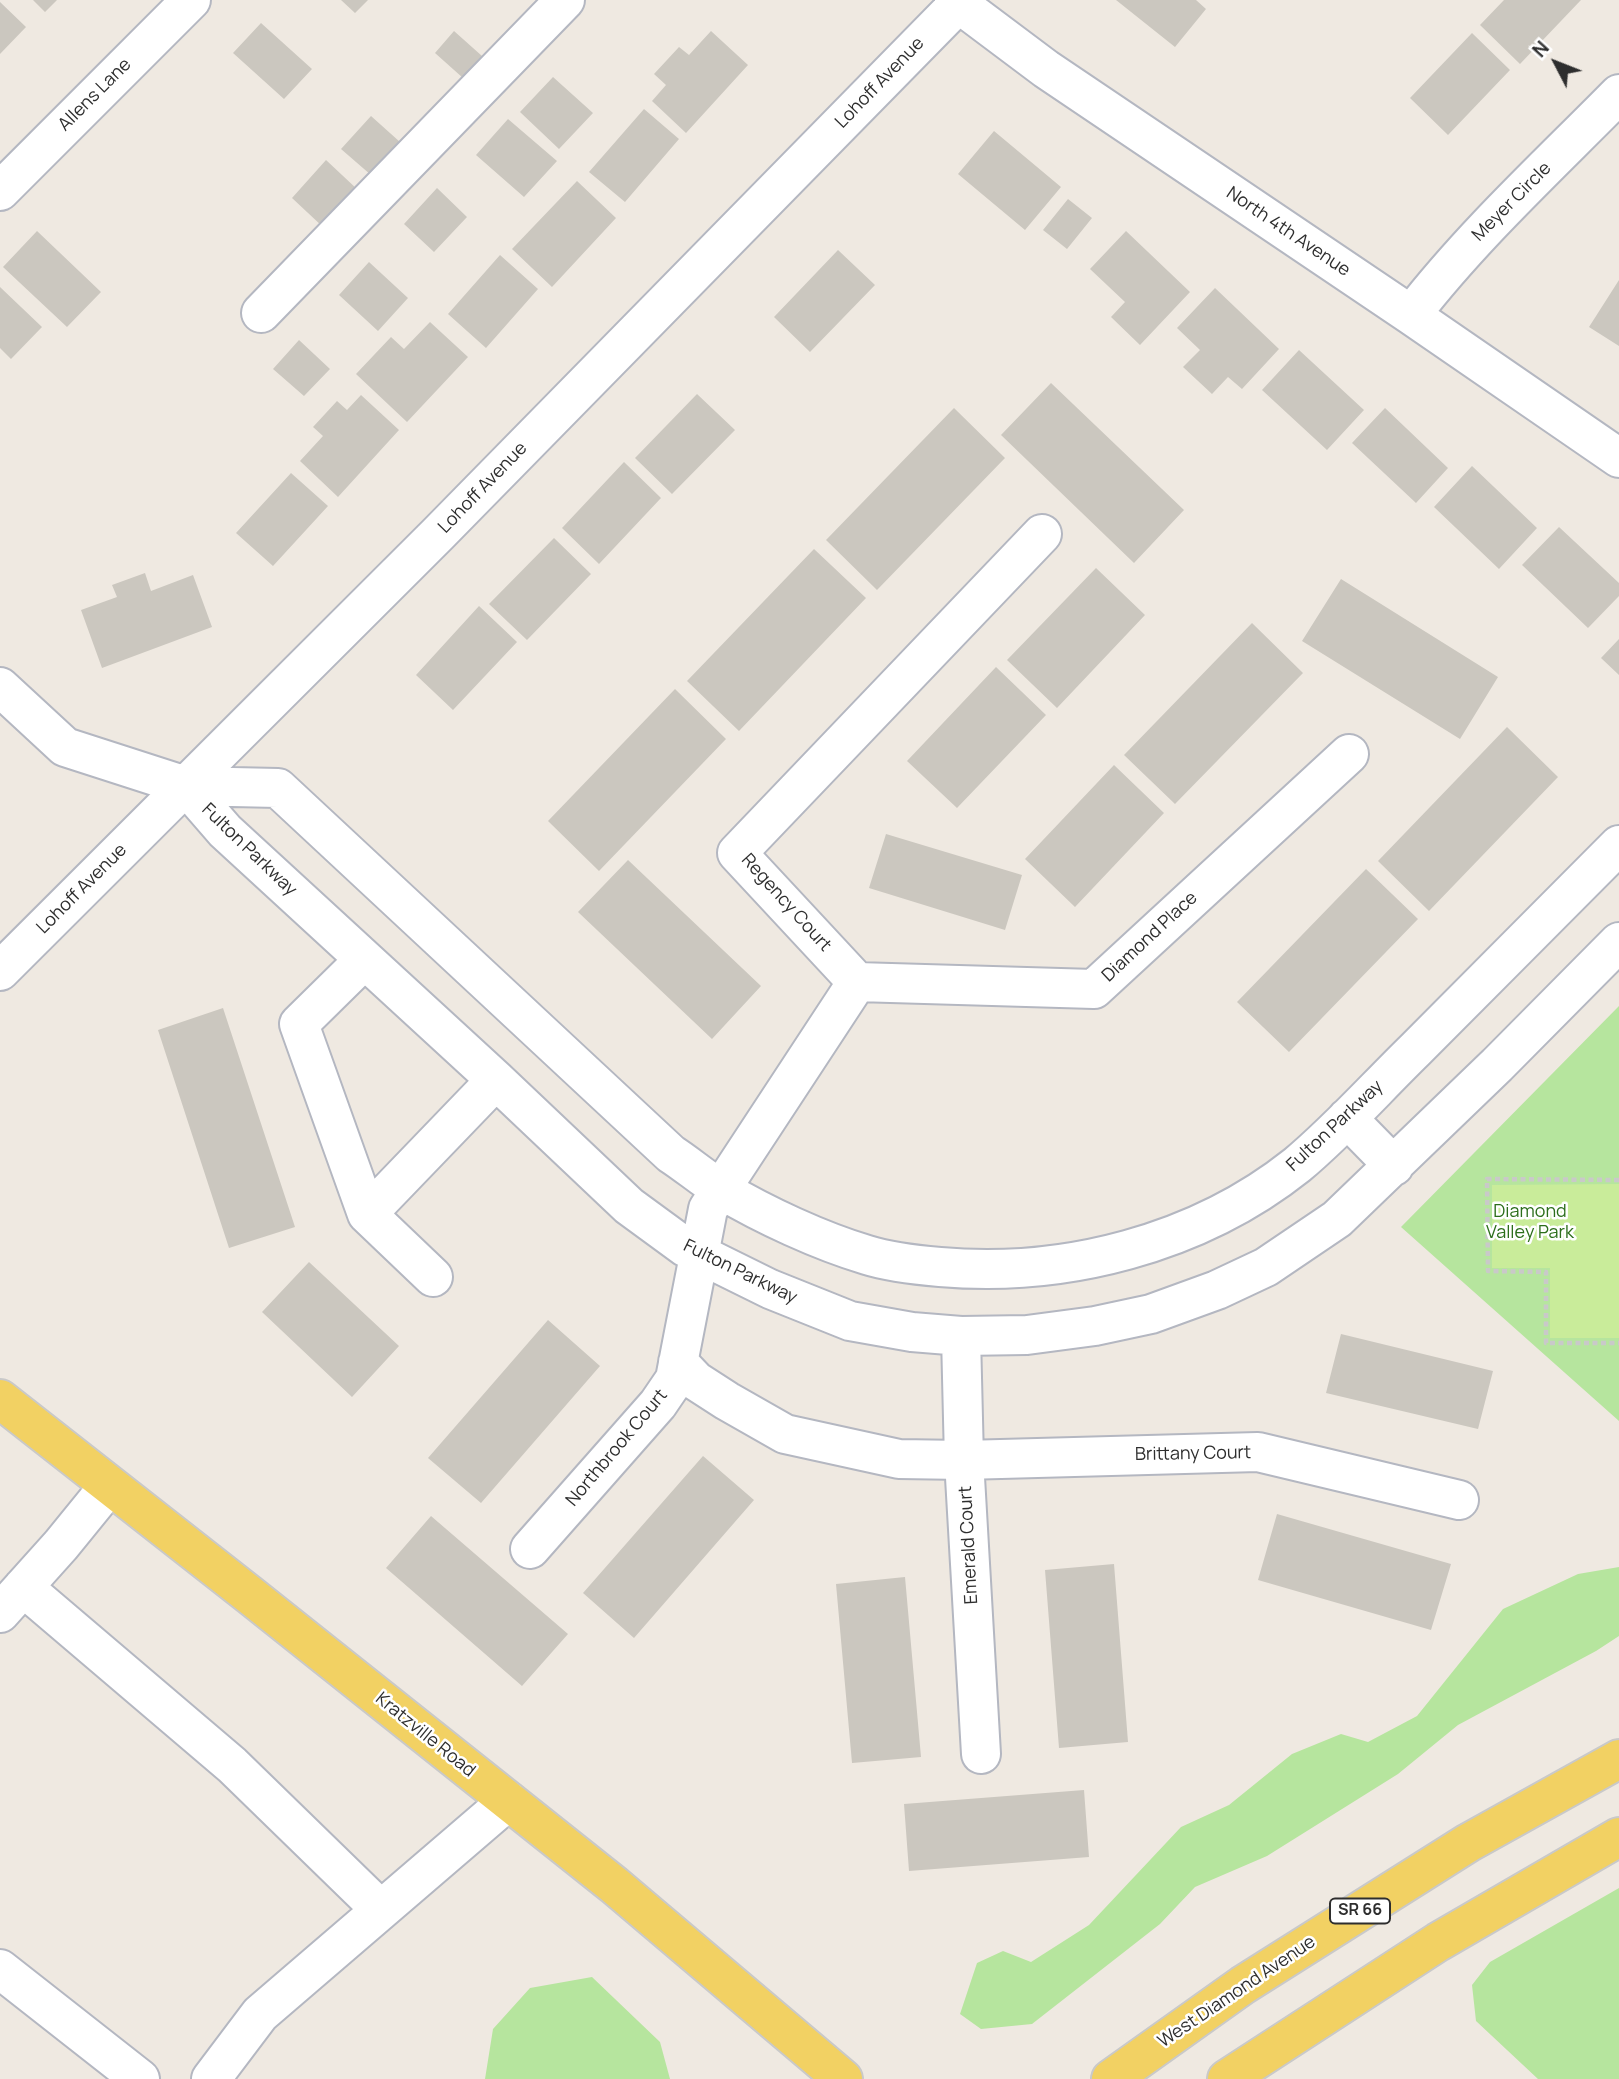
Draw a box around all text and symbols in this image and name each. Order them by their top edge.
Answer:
north arrow [1521,28,1591,98]
street label: Lohoff Avenue [831,33,929,133]
text: N [1526,35,1555,63]
street label: Allens Lane [54,54,136,136]
street label: Meyer Circle [1468,158,1556,246]
street label: North 4th Avenue [1222,183,1354,281]
street label: Lohoff Avenue [434,438,532,538]
street label: Fulton Parkway [197,799,301,901]
street label: Lohoff Avenue [33,840,131,938]
street label: Regency Court [736,850,836,956]
street label: Diamond Place [1098,887,1202,987]
street label: Fulton Parkway [1282,1076,1388,1176]
park label: Diamond Valley Park [1486,1201,1574,1244]
street label: Fulton Parkway [680,1235,800,1309]
street label: Northbrook Court [562,1385,672,1511]
street label: Brittany Court [1135,1442,1251,1466]
street label: Emerald Court [955,1485,983,1605]
street label: Kratzville Road [371,1688,479,1782]
road number: SR 66 [1330,1898,1390,1924]
street label: West Diamond Avenue [1154,1931,1320,2053]

